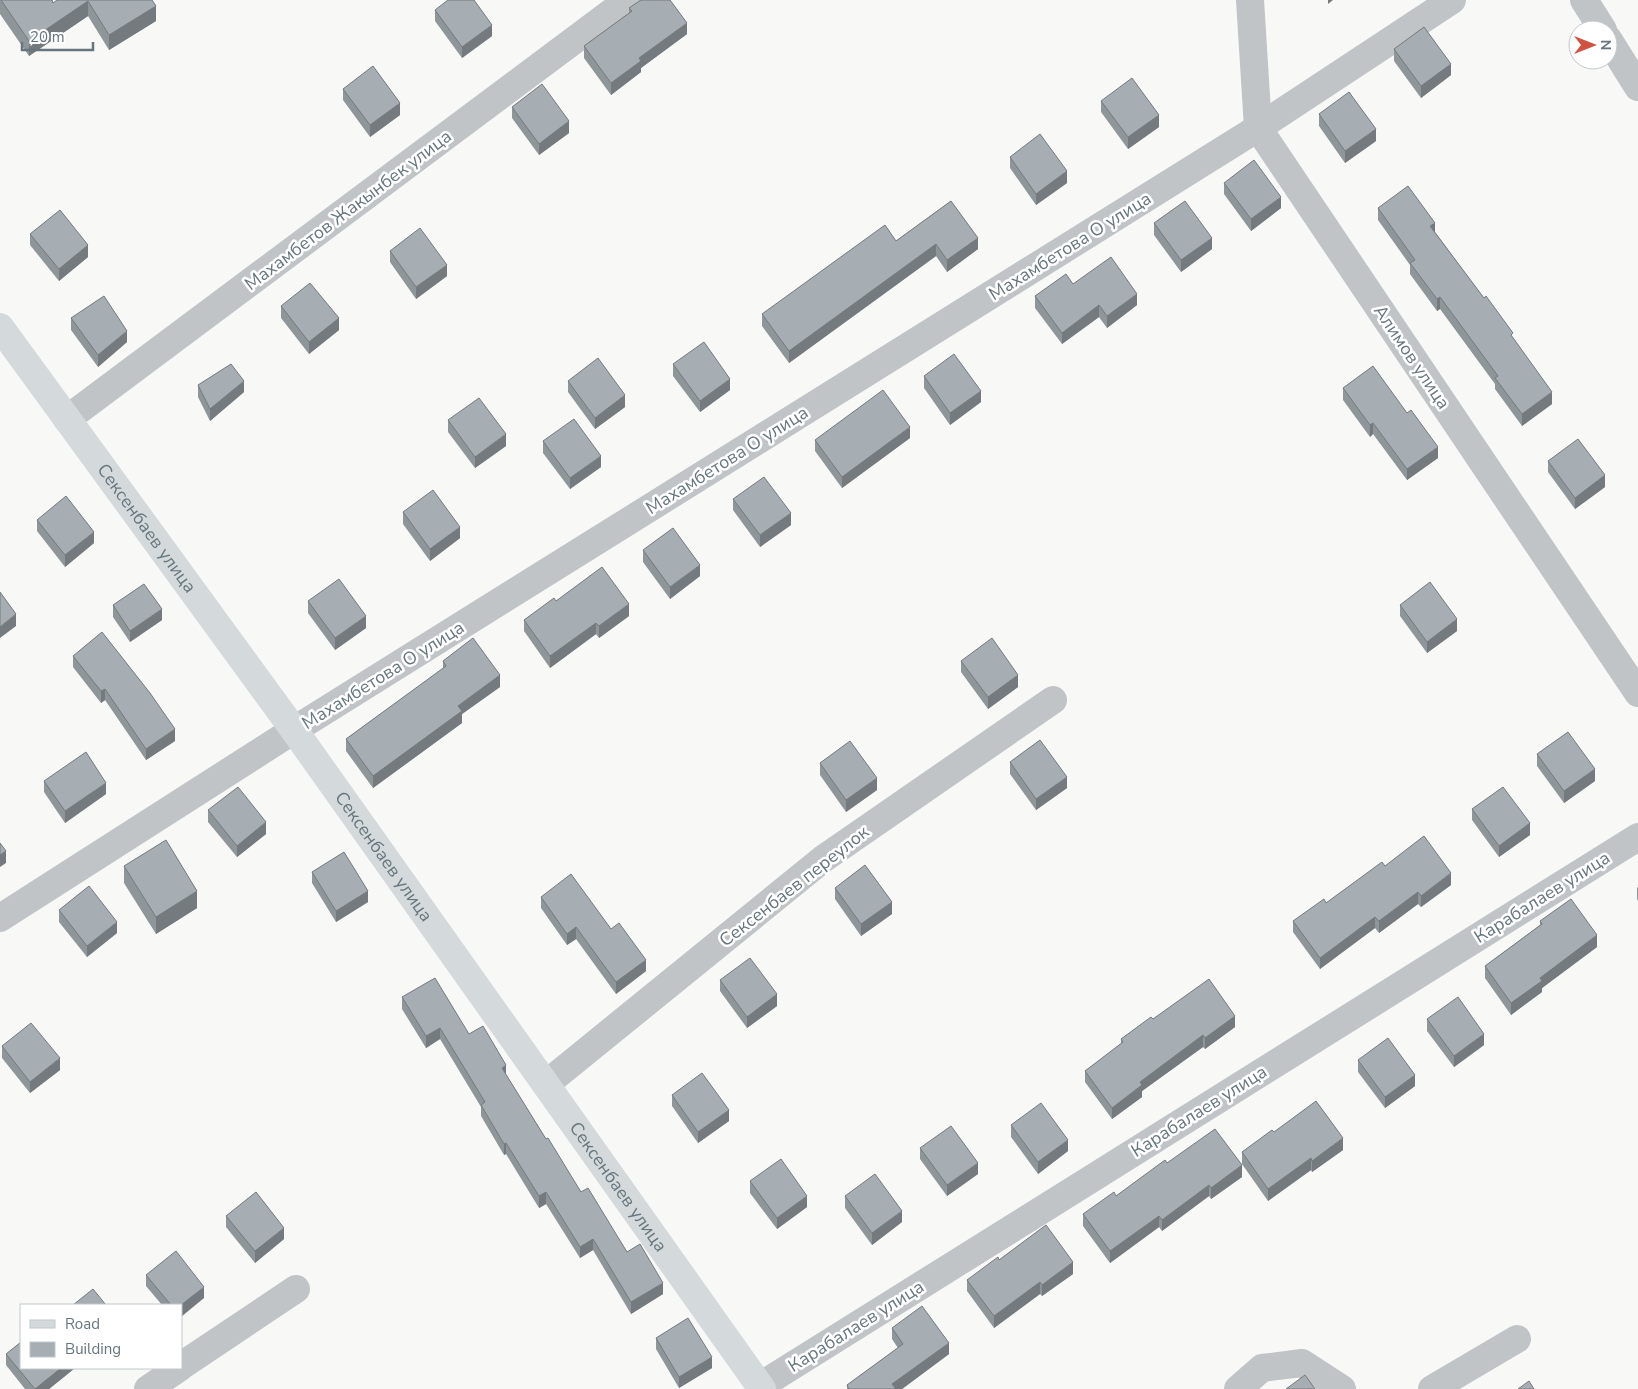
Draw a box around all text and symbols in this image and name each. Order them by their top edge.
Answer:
scale bar [22,20,94,52]
north arrow [1568,20,1618,70]
text: 20 m [30,27,65,47]
text: N [1596,40,1615,50]
street label: Махамбетов Жакынбек улица [240,124,456,296]
street label: Махамбетова О улица [984,186,1156,306]
street label: Алимов улица [1368,300,1456,414]
street label: Махамбетова О улица [641,400,813,520]
street label: Сексенбаев улица [92,459,202,598]
street label: Махамбетова О улица [297,615,469,735]
street label: Сексенбаев улица [329,787,438,926]
street label: Сексенбаев переулок [714,820,874,952]
street label: Карабалаев улица [1469,845,1615,949]
street label: Карабалаев улица [1126,1059,1272,1163]
street label: Сексенбаев улица [564,1117,673,1257]
street label: Карабалаев улица [783,1274,929,1378]
legend [20,1304,182,1369]
text: Road [65,1314,100,1334]
text: Building [65,1339,121,1359]

